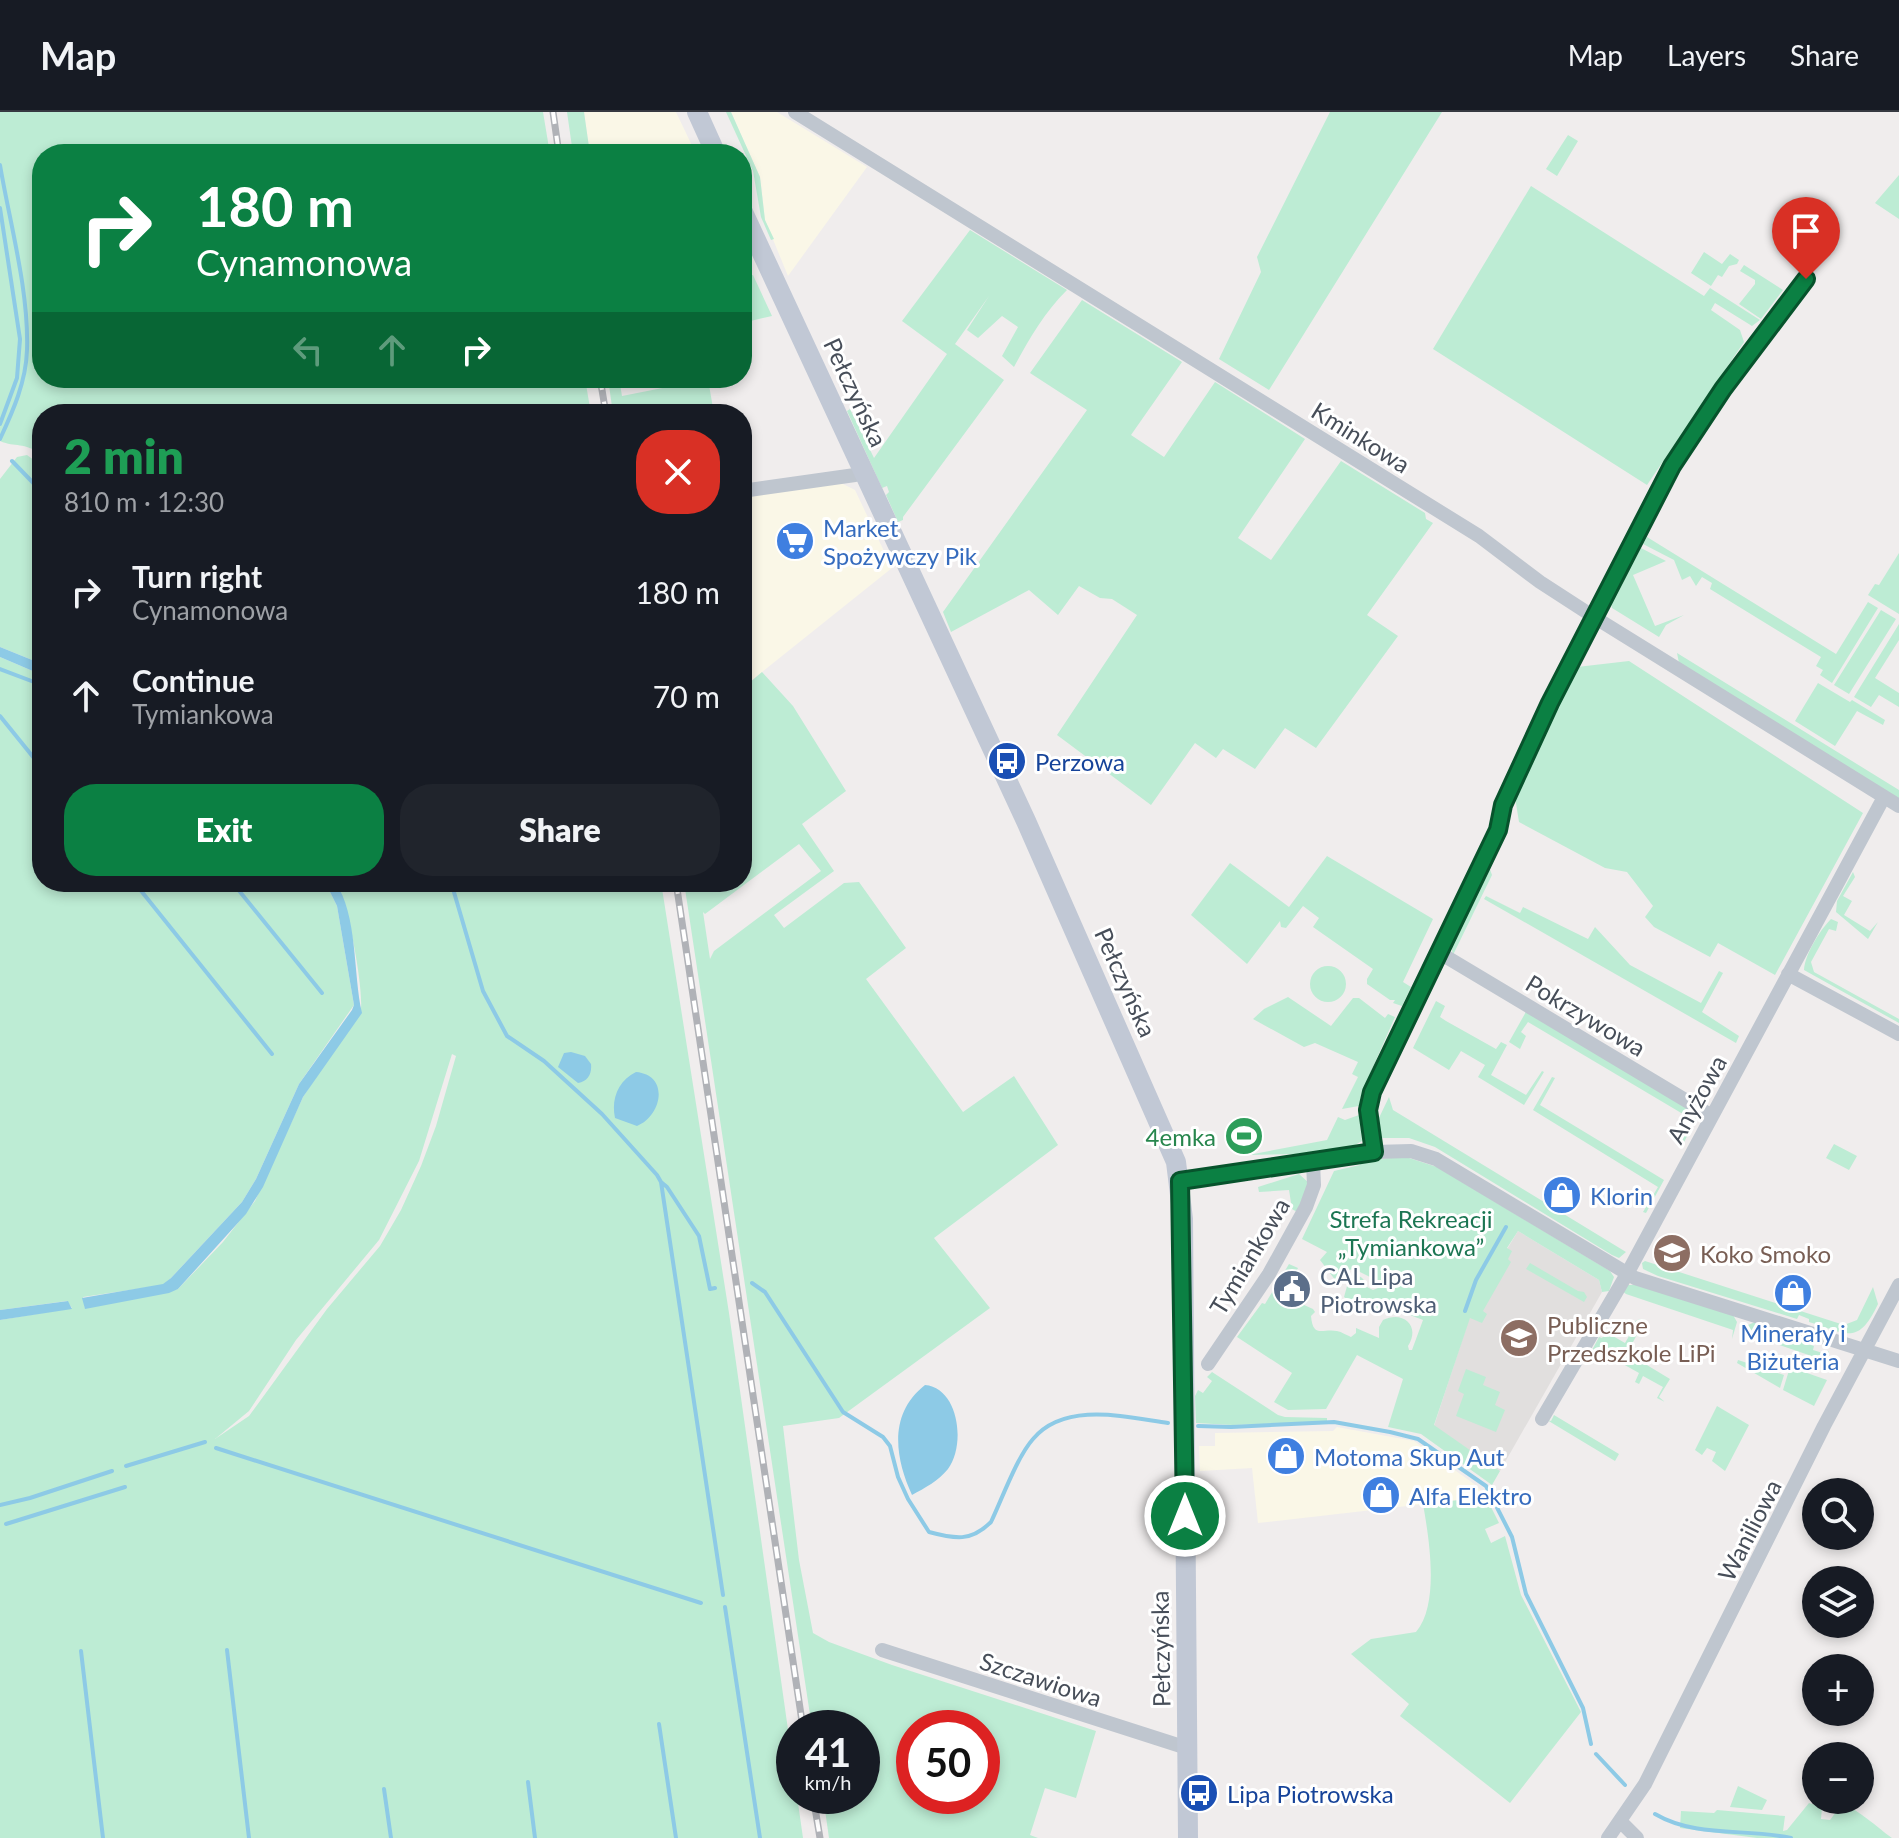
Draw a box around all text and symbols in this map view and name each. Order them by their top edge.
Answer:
text: Map [40,32,116,78]
text: Map [1568,38,1623,72]
text: Layers [1667,38,1746,72]
text: Share [1790,38,1859,72]
text: 180 m [196,172,354,239]
icon: right [64,176,168,280]
pin [1772,197,1840,279]
icon: arrive [1784,209,1828,253]
text: Cynamonowa [196,240,412,284]
icon: left [286,328,330,372]
icon: ahead [370,328,414,372]
icon: right [454,328,498,372]
street label: Pełczyńska [818,333,894,451]
street label: Kminkowa [1307,395,1415,479]
text: 2 min [64,427,184,484]
button: close [636,430,720,514]
text: 810 m · 12:30 [64,486,224,518]
place label: Market Spożywczy Pik [823,513,978,570]
supermarket icon: Market Spożywczy Pik [774,520,816,562]
text: Turn right [132,558,262,594]
icon: right [64,570,108,614]
text: 180 m [635,574,720,610]
text: Cynamonowa [132,594,288,626]
text: Continue [132,662,255,698]
icon: ahead [64,674,108,718]
text: 70 m [653,678,720,714]
text: Tymiankowa [132,698,274,730]
bus stop icon: Perzowa [986,740,1028,782]
place label: Perzowa [1035,747,1125,776]
button: Exit [64,784,384,876]
button: Share [400,784,720,876]
street label: Pełczyńska [1089,923,1163,1041]
street label: Pokrzywowa [1521,968,1651,1062]
street label: Anyżowa [1660,1050,1732,1148]
sports icon: 4emka [1223,1115,1265,1157]
place label: 4emka [1146,1122,1216,1151]
shop icon: Klorin [1541,1174,1583,1216]
place label: Klorin [1590,1181,1653,1210]
street label: Tymiankowa [1203,1192,1295,1320]
park label: Strefa Rekreacji „Tymiankowa” [1329,1204,1493,1261]
school or university icon: Koko Smoko [1651,1232,1693,1274]
place label: Koko Smoko [1700,1239,1831,1268]
place label: CAL Lipa Piotrowska [1320,1261,1437,1318]
public building icon: CAL Lipa Piotrowska [1271,1268,1313,1310]
shop icon: Minerały i Biżuteria [1772,1272,1814,1314]
place label: Publiczne Przedszkole LiPi [1547,1310,1716,1367]
school or university icon: Publiczne Przedszkole LiPi [1498,1317,1540,1359]
place label: Minerały i Biżuteria [1740,1318,1846,1375]
shop icon: Motoma Skup Aut [1265,1435,1307,1477]
place label: Motoma Skup Aut [1314,1442,1505,1471]
position arrow [1143,1474,1227,1558]
shop icon: Alfa Elektro [1360,1474,1402,1516]
street label: Waniliowa [1711,1474,1787,1586]
map controls [1802,1478,1874,1814]
button: search [1802,1478,1874,1550]
place label: Alfa Elektro [1409,1481,1532,1510]
button: layers [1802,1566,1874,1638]
street label: Pełczyńska [1144,1591,1176,1707]
street label: Szczawiowa [977,1646,1105,1712]
button: + [1802,1654,1874,1726]
speed limit sign: 50 [896,1710,1000,1814]
text: 41 [805,1728,851,1776]
button: − [1802,1742,1874,1814]
text: km/h [805,1770,851,1794]
bus stop icon: Lipa Piotrowska [1178,1772,1220,1814]
place label: Lipa Piotrowska [1227,1779,1394,1808]

